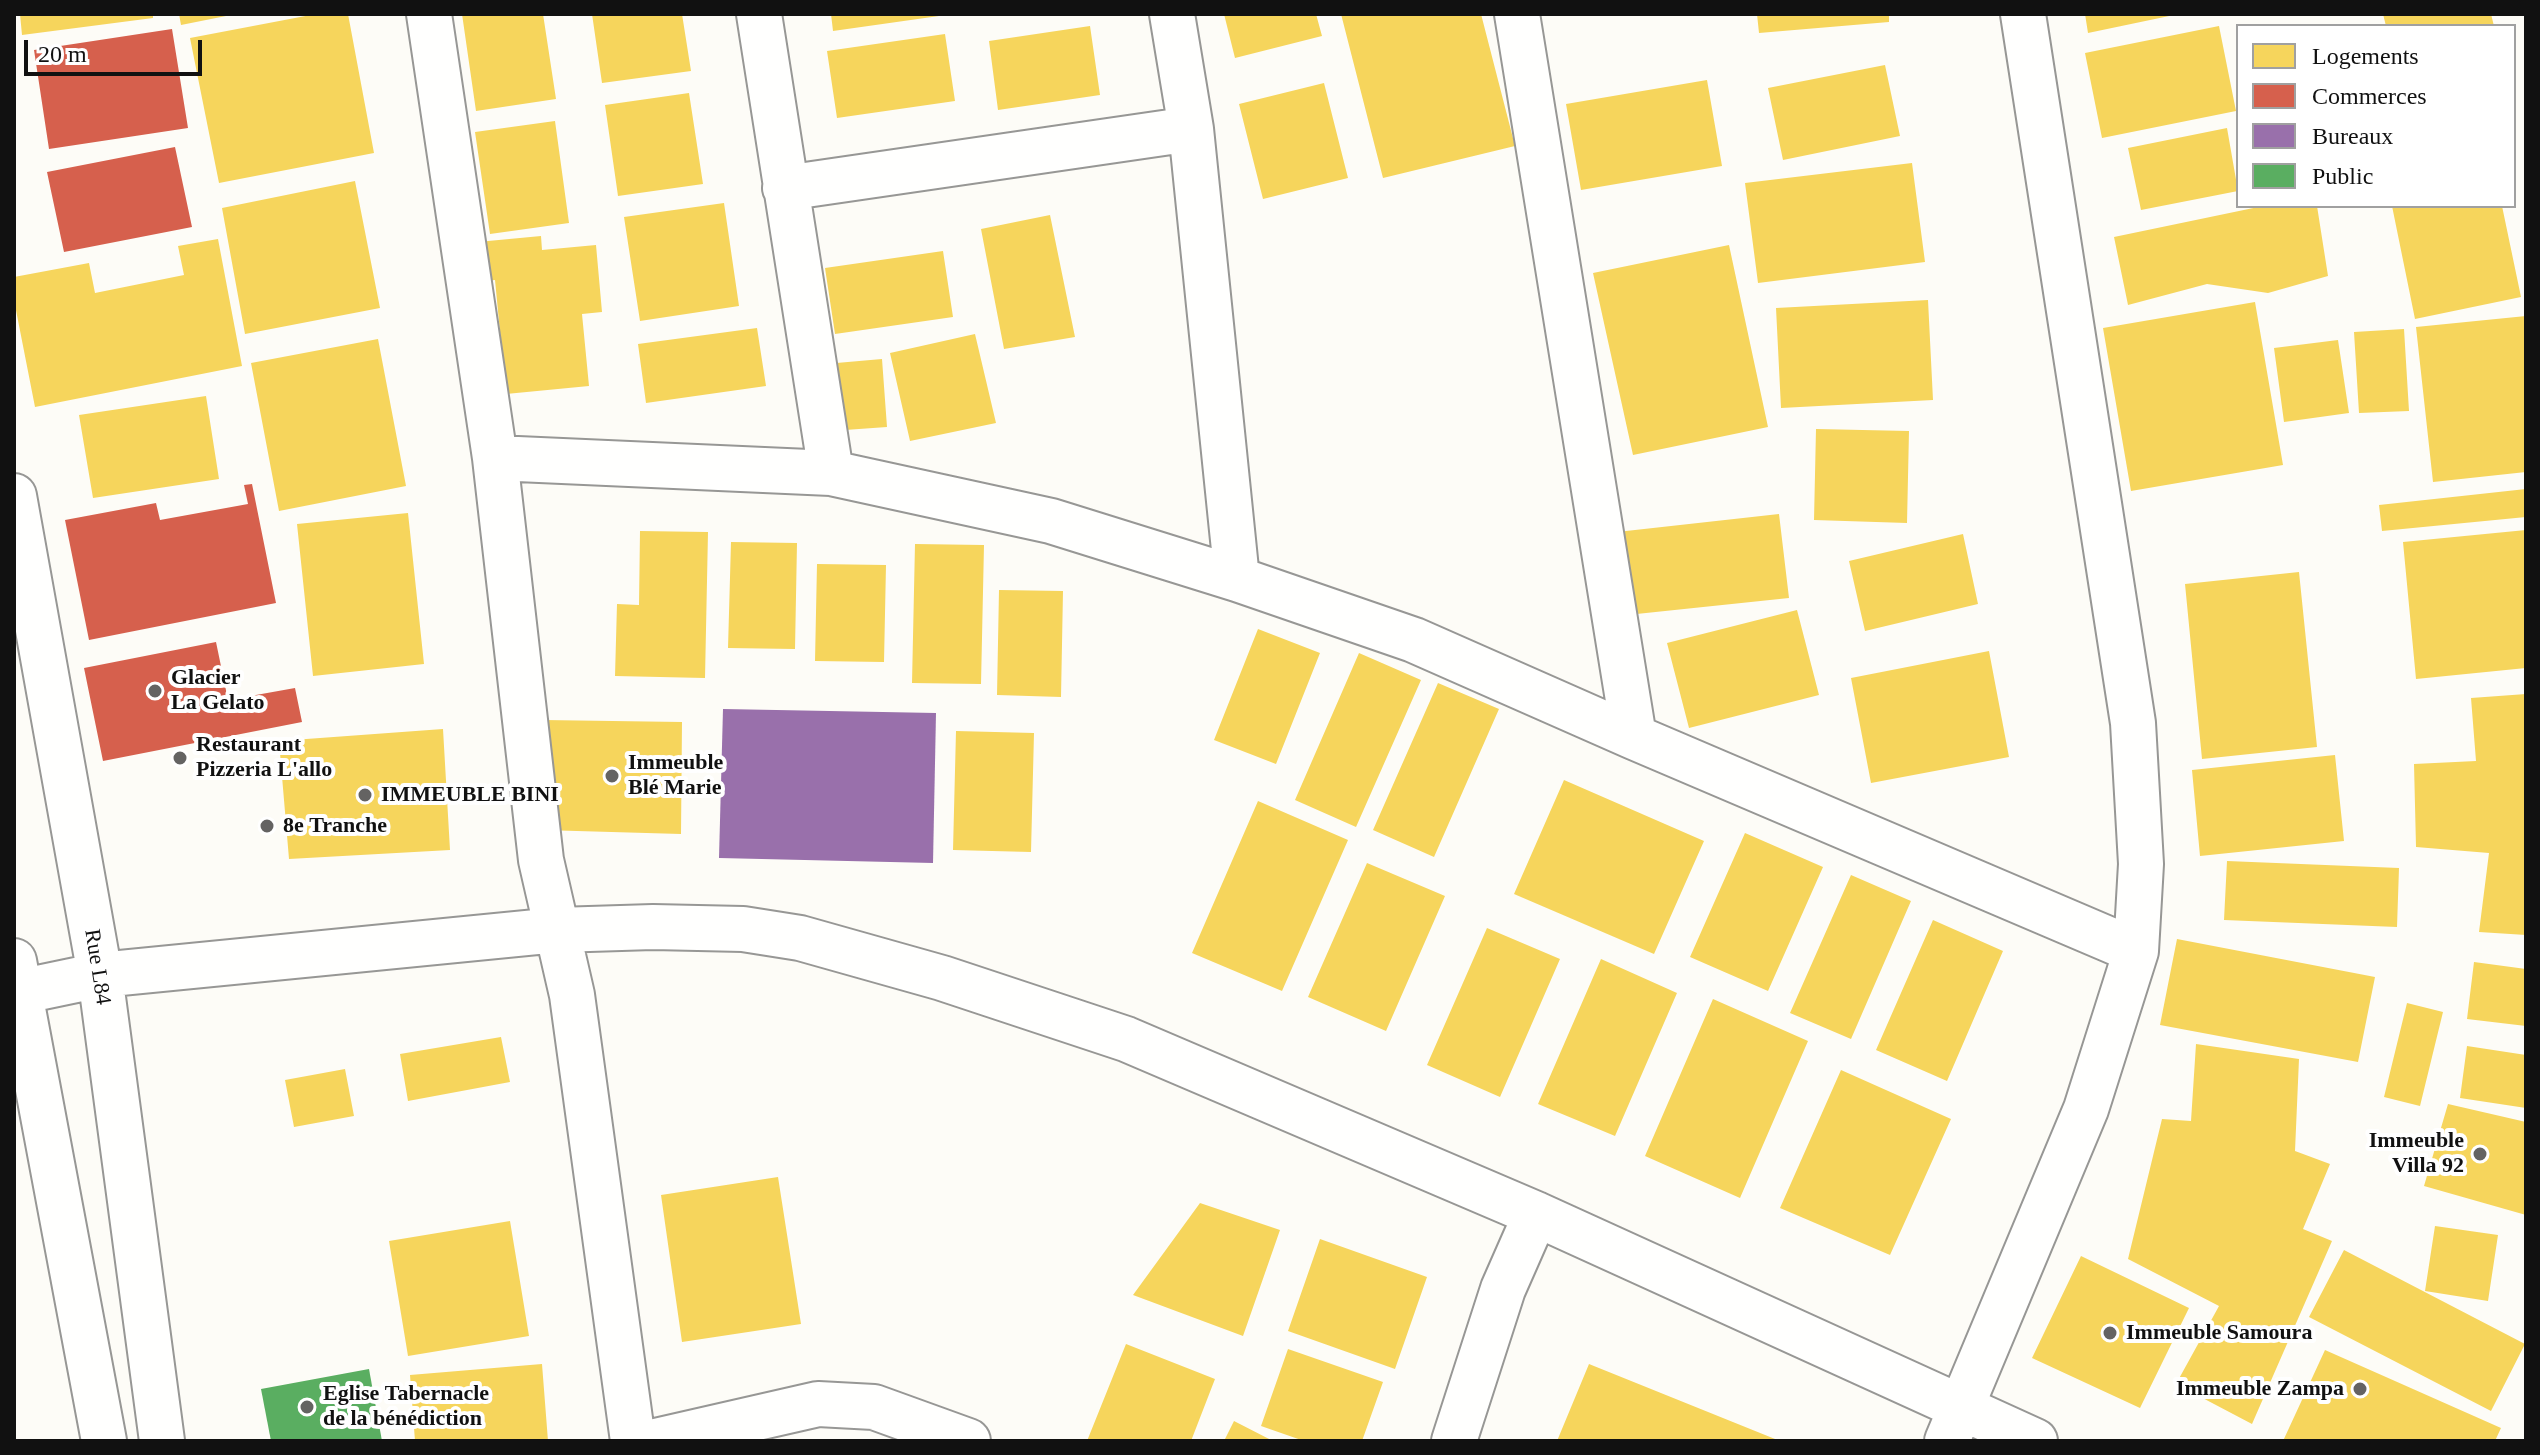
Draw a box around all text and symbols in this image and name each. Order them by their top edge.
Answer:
scale bar [28,24,206,74]
legend [2236,24,2516,208]
text: 20 m [38,41,87,67]
text: Logements [2312,43,2419,69]
text: Commerces [2312,83,2427,109]
text: Bureaux [2312,123,2393,149]
text: Public [2312,163,2373,189]
place label: Glacier La Gelato [171,665,264,716]
marker: Glacier La Gelato [146,682,164,700]
place label: Restaurant Pizzeria L'allo [196,732,332,784]
marker: Restaurant Pizzeria L'allo [171,749,189,767]
place label: Immeuble Blé Marie [628,750,723,802]
marker: Immeuble Blé Marie [603,767,621,785]
place label: IMMEUBLE BINI [381,782,559,808]
marker: IMMEUBLE BINI [356,786,374,804]
place label: 8e Tranche [283,813,387,839]
marker: 8e Tranche [258,817,276,835]
street label: Rue L84 [78,927,116,1007]
place label: Immeuble Villa 92 [2369,1128,2464,1180]
marker: Immeuble Villa 92 [2471,1145,2489,1163]
place label: Immeuble Samoura [2126,1320,2312,1346]
marker: Immeuble Samoura [2101,1324,2119,1342]
place label: Immeuble Zampa [2176,1376,2344,1402]
marker: Immeuble Zampa [2351,1380,2369,1398]
place label: Eglise Tabernacle de la bénédiction [323,1381,489,1432]
marker: Eglise Tabernacle de la bénédiction [298,1398,316,1416]

